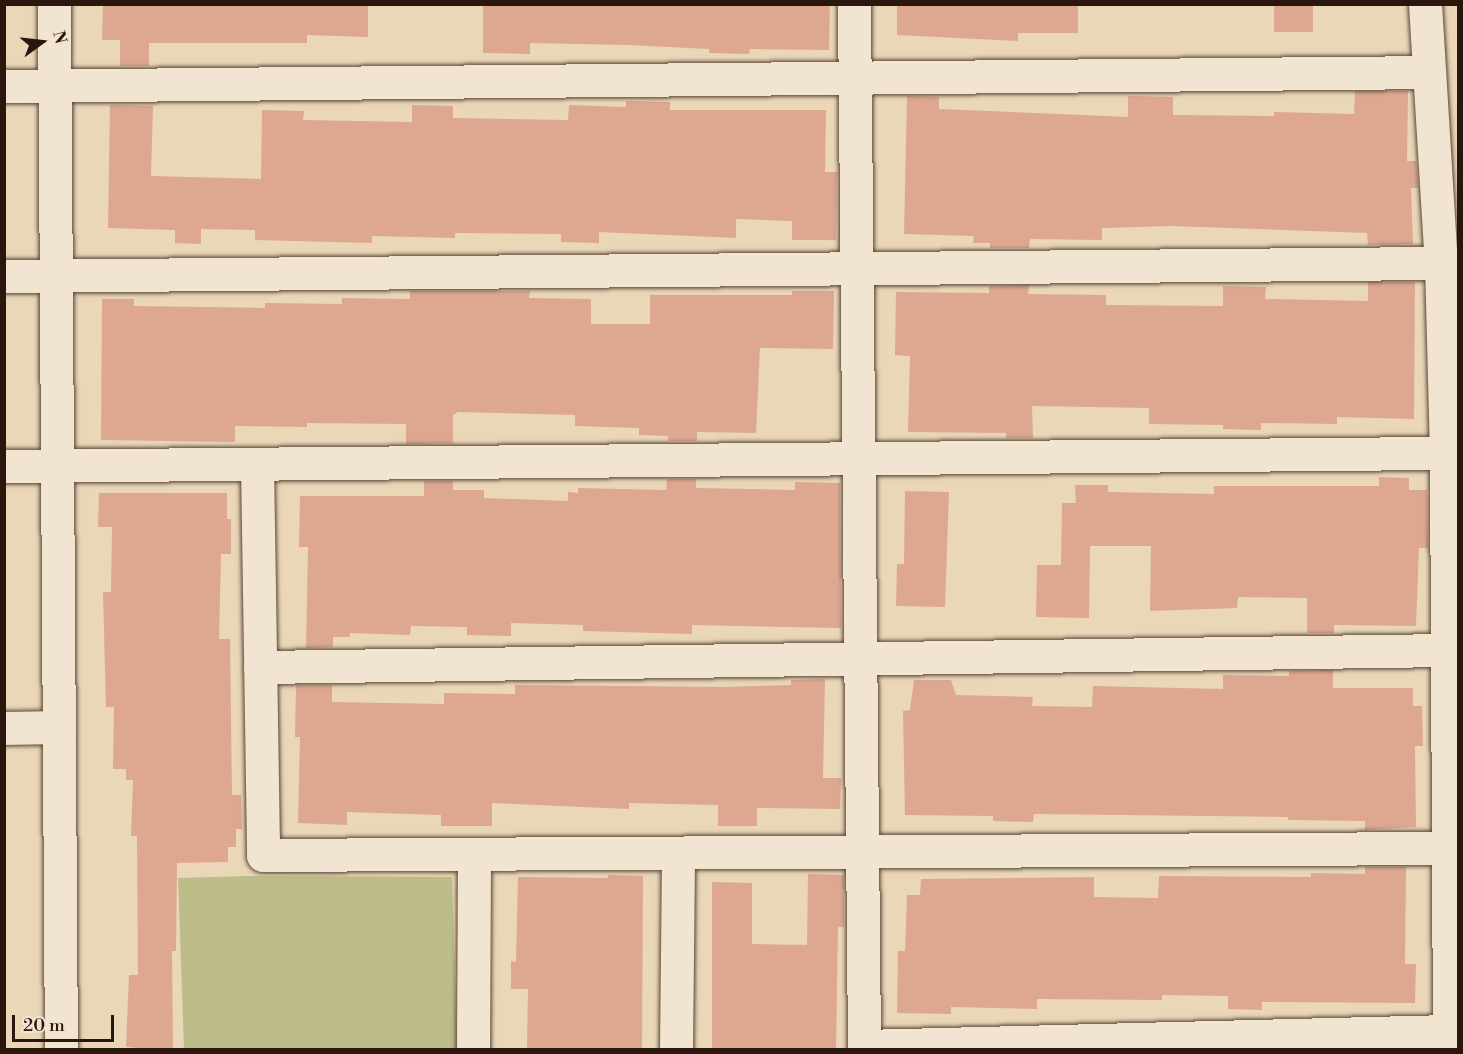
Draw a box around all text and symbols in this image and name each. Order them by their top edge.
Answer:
north arrow [12,12,72,72]
text: N [48,29,71,46]
scale bar [15,1003,117,1041]
text: 20 m [23,1014,65,1037]

